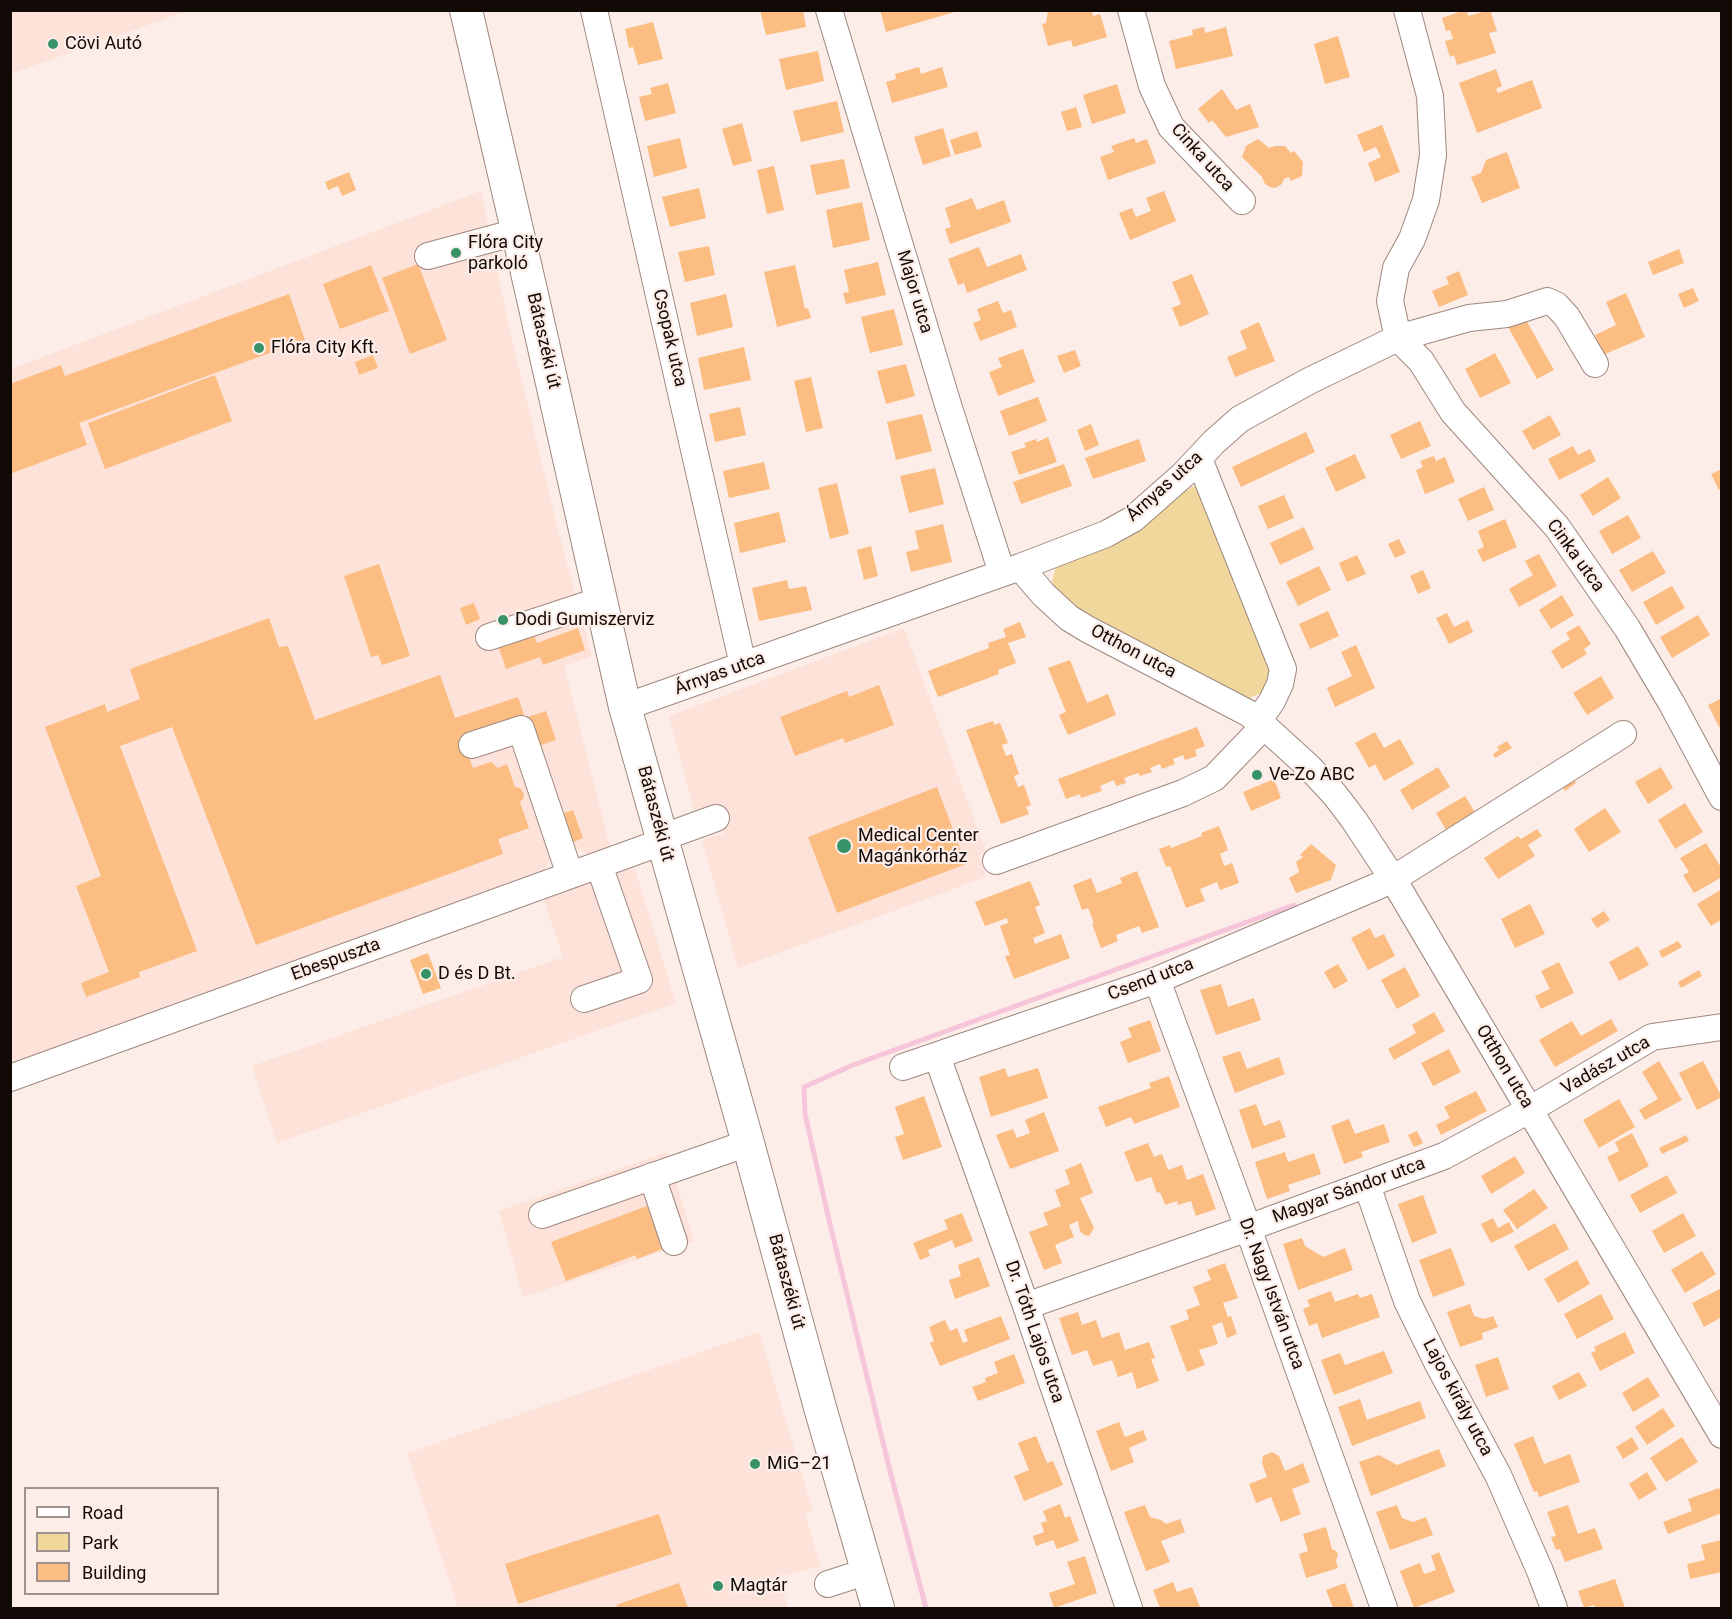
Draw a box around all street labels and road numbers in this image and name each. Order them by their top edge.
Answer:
street label: Cinka utca [1166,119,1238,197]
street label: Major utca [891,248,937,336]
street label: Csopak utca [647,287,691,389]
street label: Bátaszéki út [521,291,565,391]
street label: Árnyas utca [1123,447,1207,527]
street label: Cinka utca [1541,515,1609,597]
street label: Otthon utca [1087,620,1179,684]
street label: Árnyas utca [672,648,768,700]
street label: Bátaszéki út [632,764,678,864]
street label: Ebespuszta [289,934,383,986]
street label: Csend utca [1105,954,1197,1006]
street label: Otthon utca [1471,1021,1537,1113]
street label: Vadász utca [1558,1032,1654,1100]
street label: Magyar Sándor utca [1270,1153,1428,1229]
street label: Dr. Nagy István utca [1234,1215,1308,1373]
street label: Bátaszéki út [763,1232,809,1332]
street label: Dr. Tóth Lajos utca [999,1258,1069,1406]
street label: Lajos király utca [1417,1336,1497,1460]

